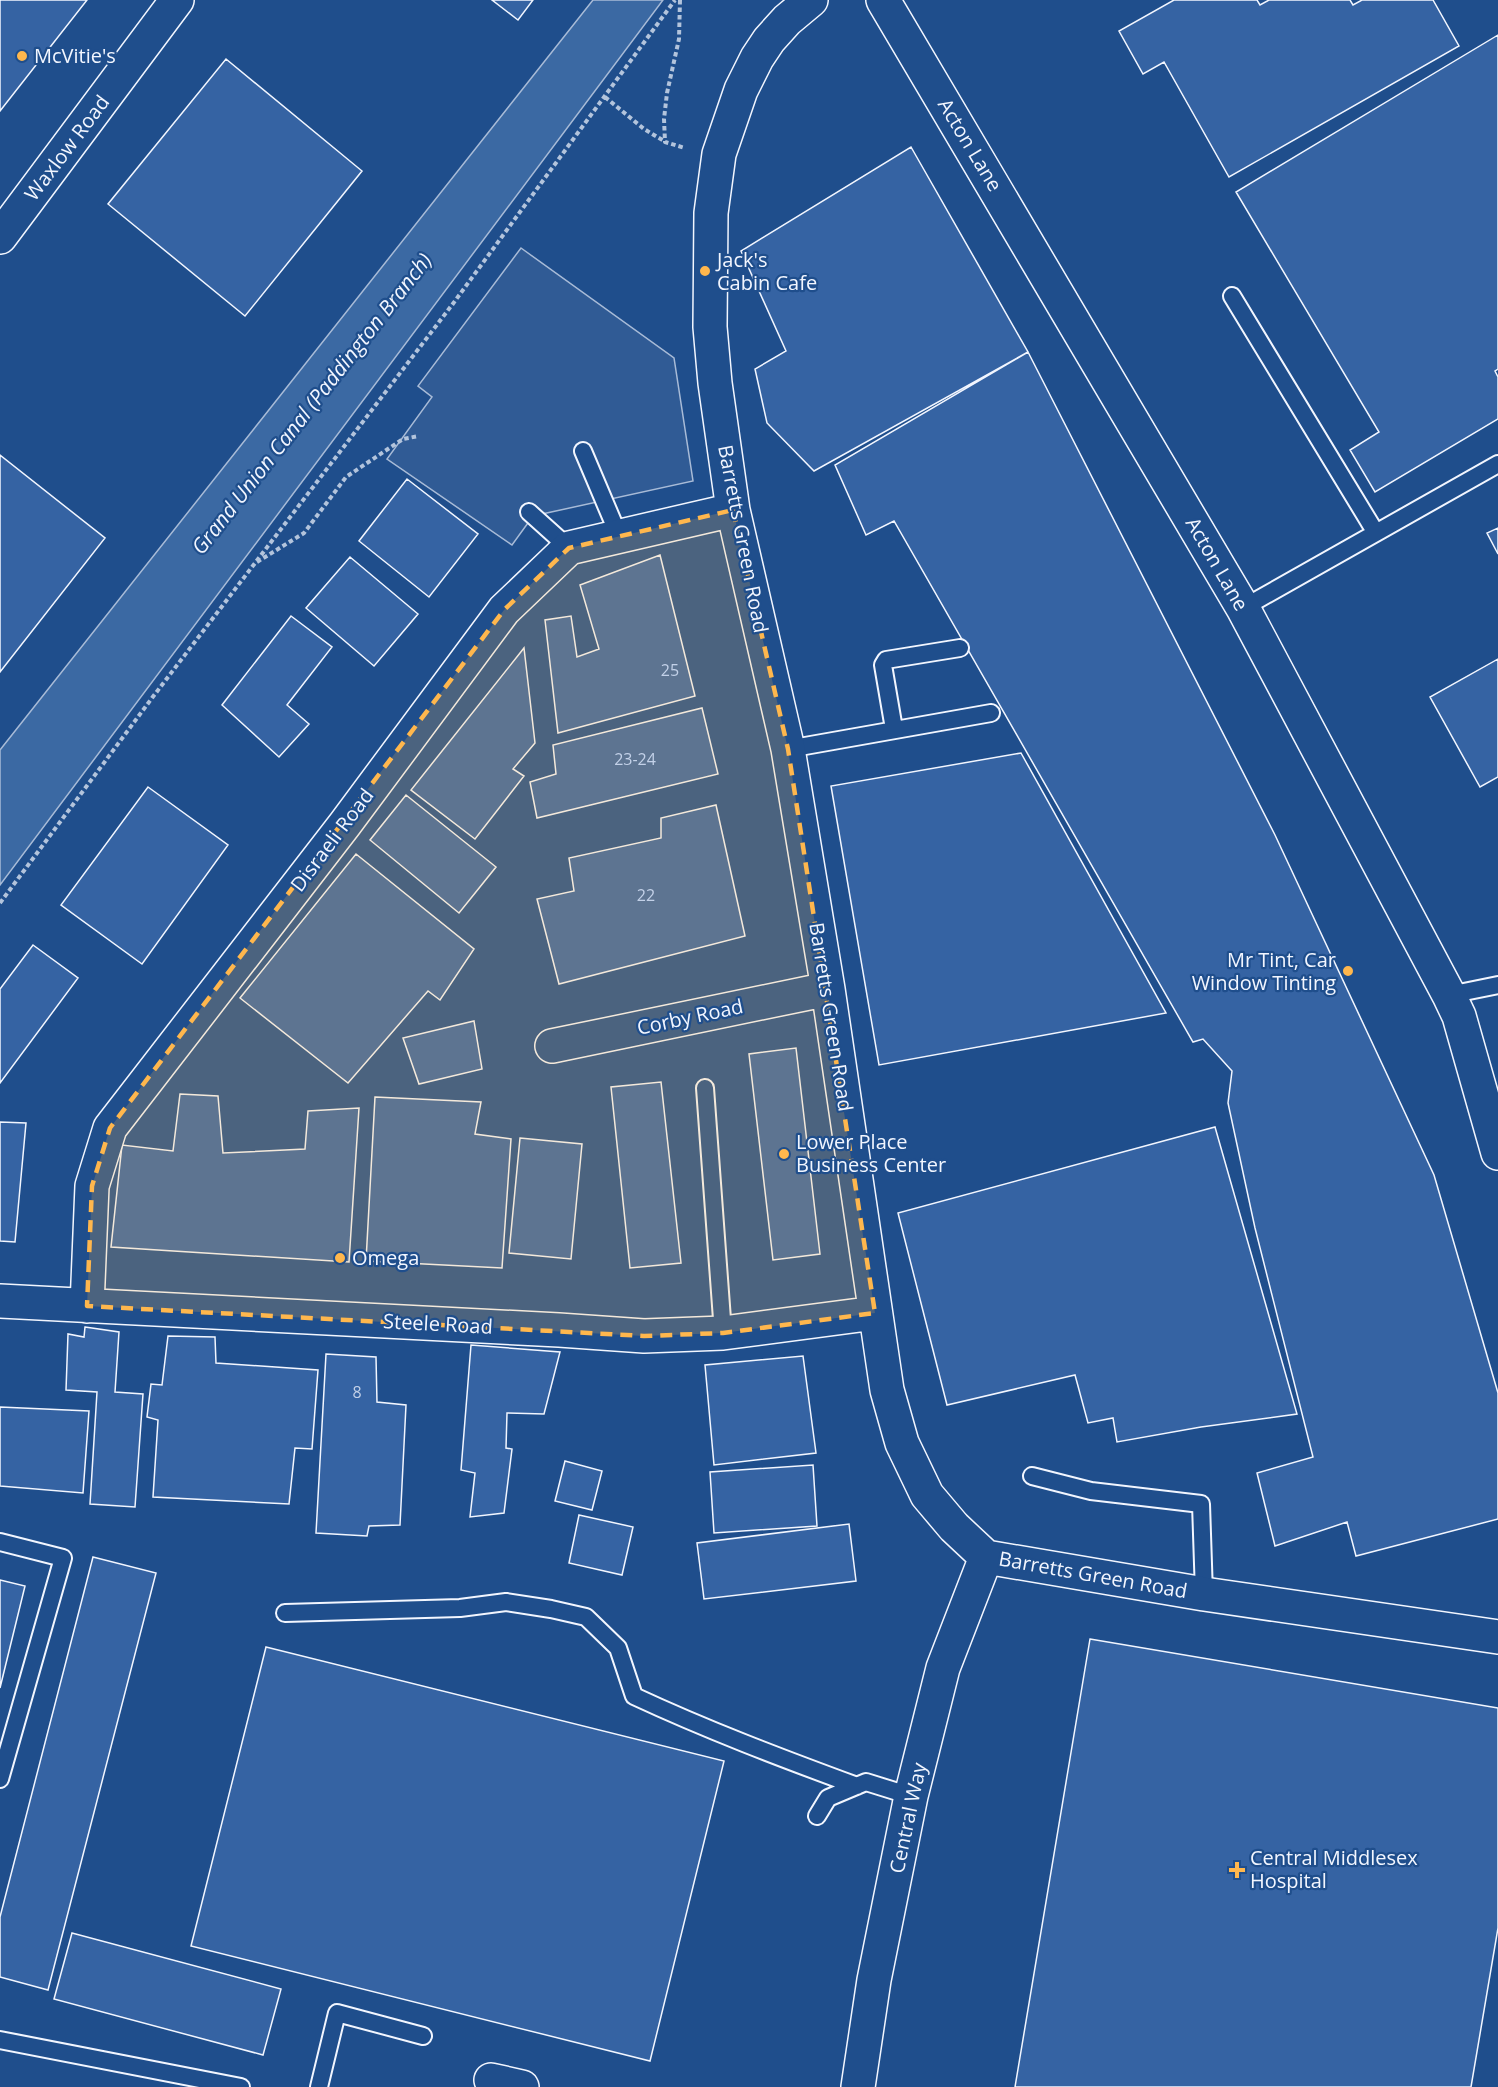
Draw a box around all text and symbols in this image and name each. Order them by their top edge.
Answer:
place label: McVitie's [34,42,116,69]
marker: McVitie's [15,49,29,63]
street label: Waxlow Road [18,89,115,206]
street label: Acton Lane [932,93,1009,196]
place label: Jack's Cabin Cafe [715,246,817,296]
water label: Grand Union Canal (Paddington Branch) [185,247,438,560]
marker: Jack's Cabin Cafe [698,264,712,278]
street label: Barretts Green Road [712,443,775,635]
street label: Acton Lane [1180,512,1255,615]
house number: 25 [661,659,679,681]
house number: 23-24 [614,748,656,770]
street label: Disraeli Road [284,783,379,897]
house number: 22 [637,884,655,906]
street label: Barretts Green Road [803,921,860,1113]
place label: Mr Tint, Car Window Tinting [1192,946,1336,996]
marker: Mr Tint, Car Window Tinting [1341,964,1355,978]
street label: Corby Road [634,992,746,1041]
place label: Lower Place Business Center [796,1128,946,1178]
marker: Lower Place Business Center [777,1147,791,1161]
place label: Omega [352,1244,419,1271]
marker: Omega [333,1251,347,1265]
street label: Steele Road [383,1307,494,1340]
house number: 8 [352,1381,362,1403]
street label: Barretts Green Road [997,1545,1189,1604]
street label: Central Way [883,1759,933,1876]
place label: Central Middlesex Hospital [1250,1844,1418,1894]
marker: Central Middlesex Hospital [1228,1861,1246,1879]

